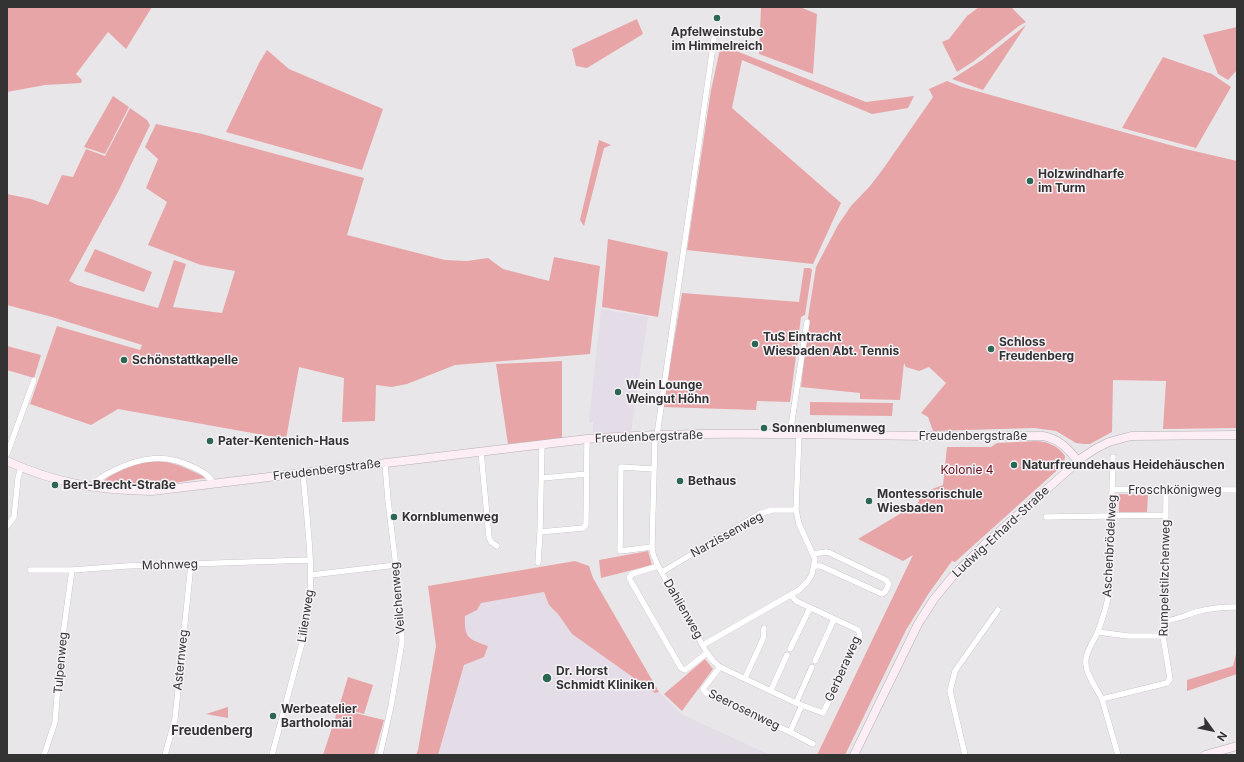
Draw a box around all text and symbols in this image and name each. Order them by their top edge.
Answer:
marker: Apfelweinstube im Himmelreich [712,13,722,23]
place label: Apfelweinstube im Himmelreich [671,25,763,53]
place label: Holzwindharfe im Turm [1038,167,1124,195]
marker: Holzwindharfe im Turm [1025,176,1035,186]
place label: TuS Eintracht Wiesbaden Abt. Tennis [763,330,899,358]
place label: Schloss Freudenberg [999,335,1074,363]
marker: TuS Eintracht Wiesbaden Abt. Tennis [750,339,760,349]
marker: Schloss Freudenberg [986,344,996,354]
place label: Schönstattkapelle [132,353,238,367]
marker: Schönstattkapelle [119,355,129,365]
place label: Wein Lounge Weingut Höhn [626,378,709,406]
marker: Wein Lounge Weingut Höhn [613,387,623,397]
place label: Sonnenblumenweg [772,421,885,435]
marker: Sonnenblumenweg [759,423,769,433]
street label: Freudenbergstraße [595,428,703,446]
street label: Freudenbergstraße [919,429,1027,443]
place label: Pater-Kentenich-Haus [218,434,349,448]
marker: Pater-Kentenich-Haus [205,436,215,446]
street label: Freudenbergstraße [272,456,382,484]
place label: Naturfreundehaus Heidehäuschen [1022,458,1225,472]
marker: Naturfreundehaus Heidehäuschen [1009,460,1019,470]
park label: Kolonie 4 [940,463,994,477]
place label: Bethaus [688,474,736,488]
marker: Bethaus [675,476,685,486]
place label: Bert-Brecht-Straße [63,478,176,492]
marker: Bert-Brecht-Straße [50,480,60,490]
street label: Ludwig-Erhard-Straße [950,483,1052,581]
street label: Froschkönigweg [1128,483,1222,497]
place label: Montessorischule Wiesbaden [877,487,983,515]
street label: Aschenbrödelweg [1100,494,1120,598]
marker: Montessorischule Wiesbaden [864,496,874,506]
street label: Narzissenweg [688,509,766,561]
place label: Kornblumenweg [402,510,499,524]
marker: Kornblumenweg [389,512,399,522]
street label: Rumpelstilzchenweg [1157,519,1173,637]
street label: Mohnweg [142,557,198,573]
street label: Veilchenweg [388,561,408,635]
street label: Dahlienweg [660,577,706,641]
street label: Lilienweg [295,588,317,644]
street label: Asternweg [171,629,191,691]
street label: Tulpenweg [51,631,71,695]
street label: Gerberaweg [822,634,864,704]
place label: Dr. Horst Schmidt Kliniken [556,664,655,692]
marker: Dr. Horst Schmidt Kliniken [541,672,553,684]
street label: Seerosenweg [706,687,782,733]
place label: Werbeatelier Bartholomäi [281,702,357,730]
north arrow [1192,710,1232,750]
marker: Werbeatelier Bartholomäi [268,711,278,721]
district label: Freudenberg [171,723,253,739]
text: N [1214,729,1230,744]

